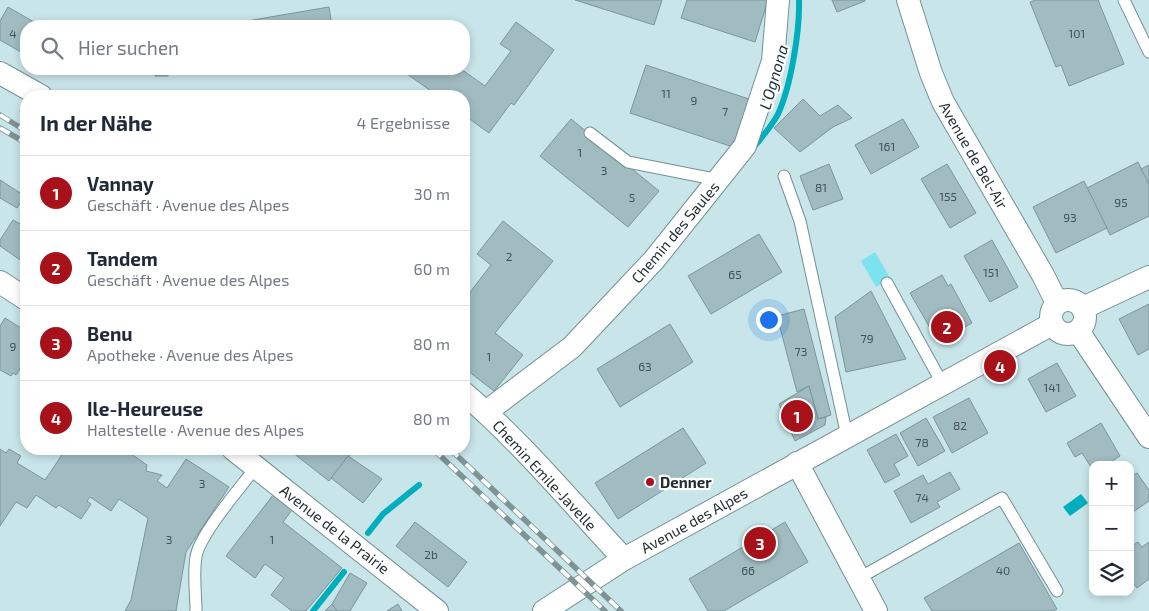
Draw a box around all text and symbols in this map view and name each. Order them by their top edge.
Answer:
search box [20,20,470,75]
house number: 4 [9,26,17,40]
house number: 101 [1069,26,1085,40]
icon: search [38,34,66,62]
text: Hier suchen [78,36,179,59]
water label: L'Ognona [755,42,791,112]
house number: 11 [661,86,671,100]
house number: 9 [691,93,698,107]
street label: Avenue de Bel-Air [936,98,1012,212]
house number: 7 [722,104,728,118]
text: In der Nähe [40,110,152,135]
text: 4 Ergebnisse [357,113,450,132]
house number: 161 [879,139,895,153]
house number: 1 [578,145,582,159]
house number: 3 [601,163,607,177]
text: Vannay [87,172,154,195]
street label: Chemin des Saules [627,177,723,287]
house number: 81 [815,180,827,194]
text: 1 [53,184,59,203]
text: 30 m [414,184,450,203]
house number: 155 [939,189,957,203]
house number: 5 [629,190,635,204]
text: Geschäft · Avenue des Alpes [87,195,289,214]
house number: 95 [1114,195,1128,209]
house number: 93 [1063,210,1077,224]
text: Tandem [87,247,158,270]
house number: 2 [506,249,513,263]
text: 2 [51,259,61,278]
text: 60 m [414,259,450,278]
house number: 151 [983,265,999,279]
house number: 65 [728,267,742,281]
text: Geschäft · Avenue des Alpes [87,270,289,289]
your location [756,307,782,333]
pin: 2 [931,308,963,346]
text: Benu [87,322,133,345]
house number: 79 [860,331,874,345]
text: 3 [51,334,61,353]
text: 80 m [413,334,450,353]
house number: 9 [10,339,17,353]
house number: 73 [795,344,807,358]
text: Apotheke · Avenue des Alpes [87,345,293,364]
pin: 4 [984,347,1016,385]
house number: 1 [487,349,491,363]
house number: 63 [638,359,652,373]
house number: 141 [1044,380,1060,394]
text: Ile-Heureuse [87,397,203,420]
pin: 1 [781,397,813,435]
text: 4 [51,409,61,428]
text: 80 m [413,409,450,428]
street label: Chemin Emile-Javelle [489,416,601,534]
house number: 82 [953,418,967,432]
text: Haltestelle · Avenue des Alpes [87,420,304,439]
house number: 78 [915,435,929,449]
map controls [1089,461,1134,596]
button: + [1089,461,1134,506]
place label: Denner [660,473,712,491]
house number: 3 [199,476,205,490]
marker: Denner [644,476,656,488]
street label: Avenue de la Prairie [277,481,393,577]
street label: Avenue des Alpes [638,483,750,557]
house number: 74 [915,490,929,504]
button: − [1089,506,1134,551]
pin: 3 [744,524,776,562]
house number: 3 [166,532,172,546]
house number: 1 [270,532,274,546]
house number: 2b [424,547,438,561]
button: layers [1089,551,1134,596]
house number: 66 [741,563,755,577]
house number: 40 [996,563,1010,577]

